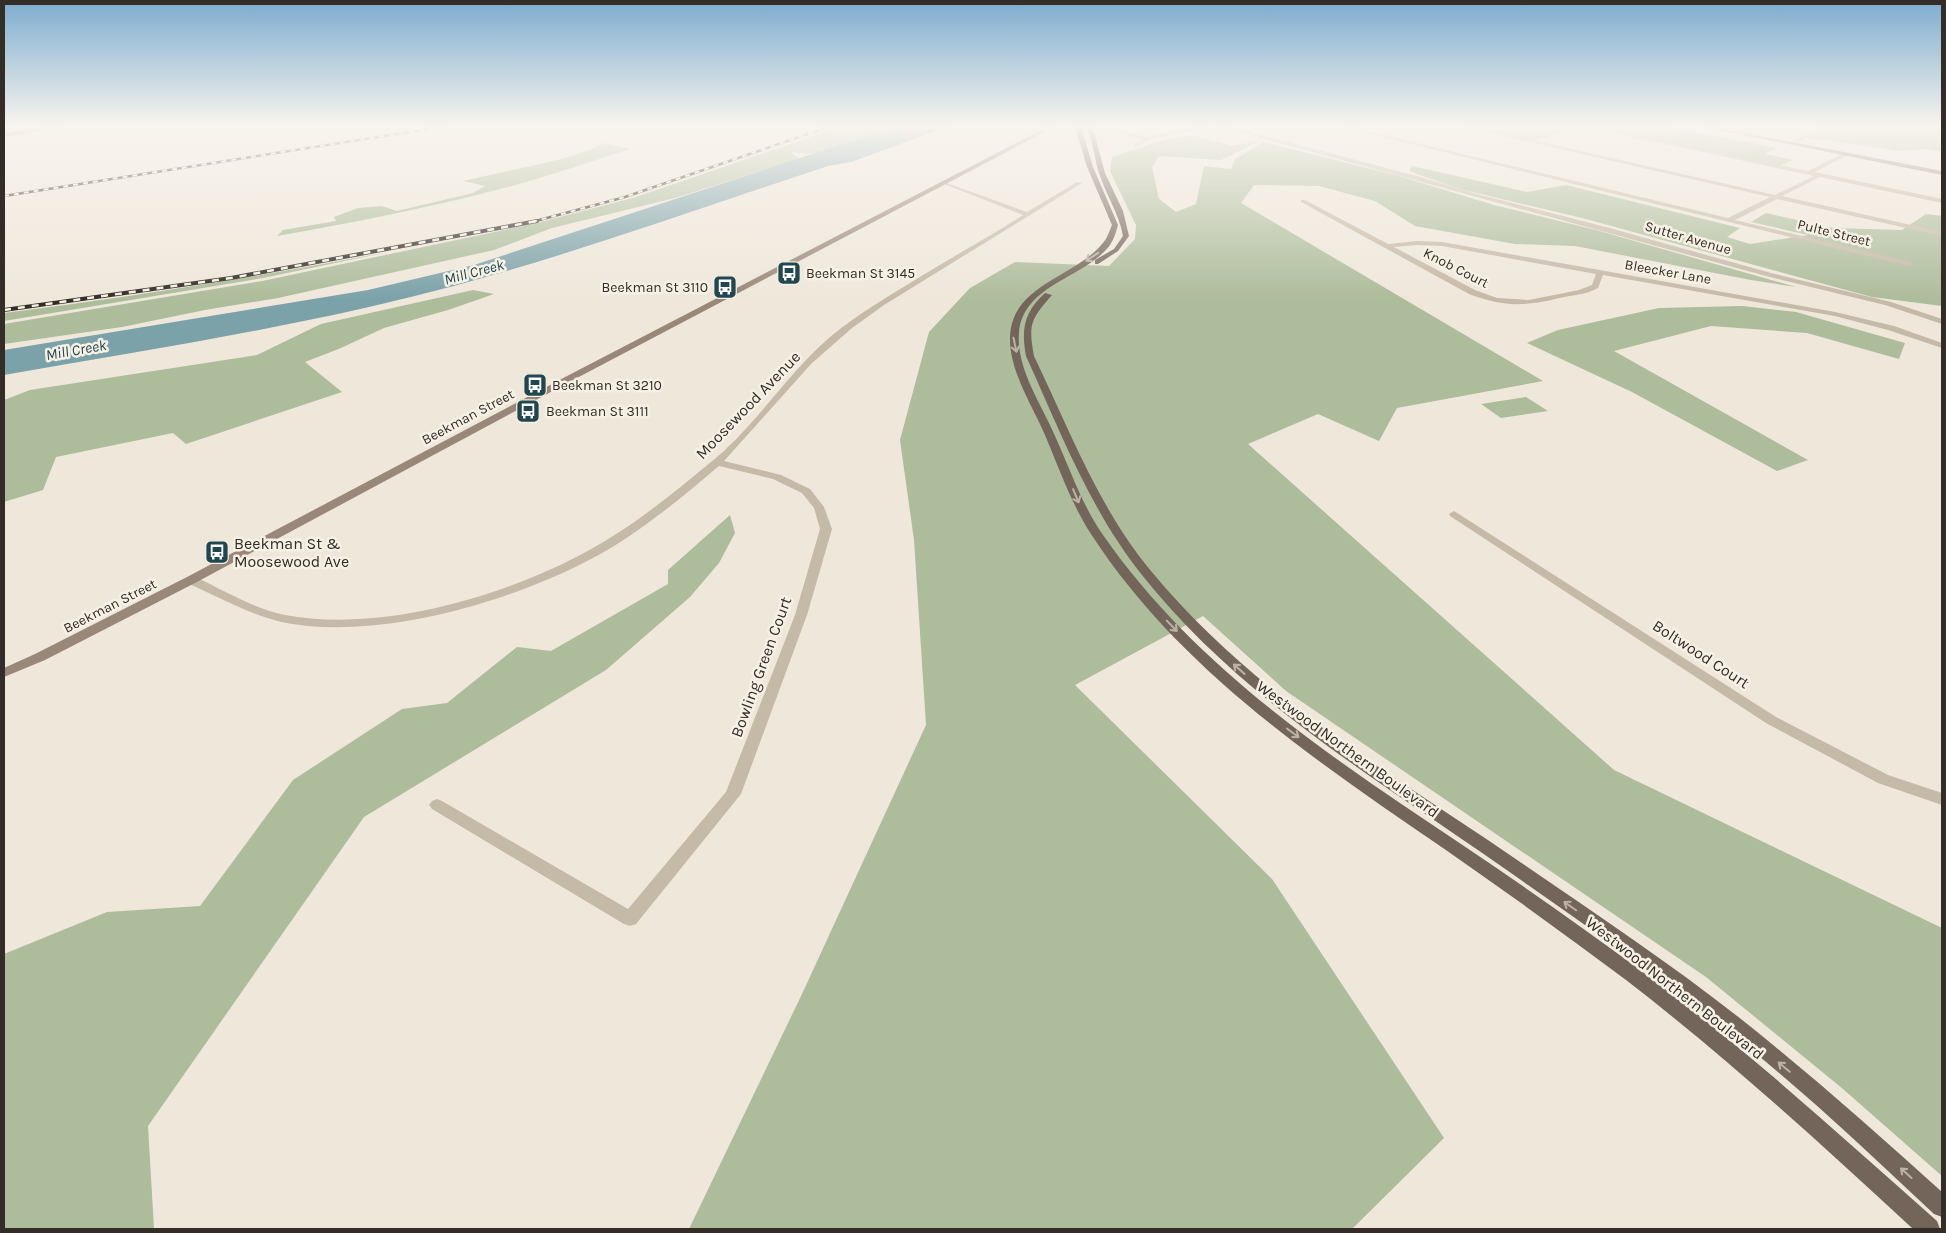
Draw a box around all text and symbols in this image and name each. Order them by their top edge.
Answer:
street label: Pulte Street [1796,216,1872,250]
street label: Sutter Avenue [1643,218,1733,258]
street label: Knob Court [1420,244,1492,292]
one-way arrow [1085,252,1099,262]
water label: Mill Creek [442,255,506,289]
street label: Bleecker Lane [1623,256,1713,288]
bus stop icon: Beekman St 3145 [776,260,802,286]
place label: Beekman St 3145 [806,265,915,282]
bus stop icon: Beekman St 3110 [712,274,738,300]
place label: Beekman St 3110 [602,279,708,296]
water label: Mill Creek [44,336,108,364]
one-way arrow [1011,337,1020,353]
street label: Moosewood Avenue [692,347,804,463]
bus stop icon: Beekman St 3210 [522,372,548,398]
place label: Beekman St 3210 [552,377,662,394]
street label: Beekman Street [419,386,517,448]
bus stop icon: Beekman St 3111 [515,398,541,424]
place label: Beekman St 3111 [546,403,649,420]
one-way arrow [1071,488,1081,503]
place label: Beekman St & Moosewood Ave [234,534,349,571]
bus stop icon: Beekman St & Moosewood Ave [204,539,230,565]
street label: Beekman Street [61,575,159,637]
street label: Bowling Green Court [727,594,795,740]
street label: Boltwood Court [1649,616,1753,692]
one-way arrow [1165,620,1178,632]
one-way arrow [1233,663,1246,675]
street label: Westwood Northern Boulevard [1253,676,1443,822]
one-way arrow [1286,728,1299,739]
one-way arrow [1563,901,1577,911]
street label: Westwood Northern Boulevard [1582,913,1768,1063]
one-way arrow [1777,1061,1790,1072]
one-way arrow [1900,1167,1913,1179]

